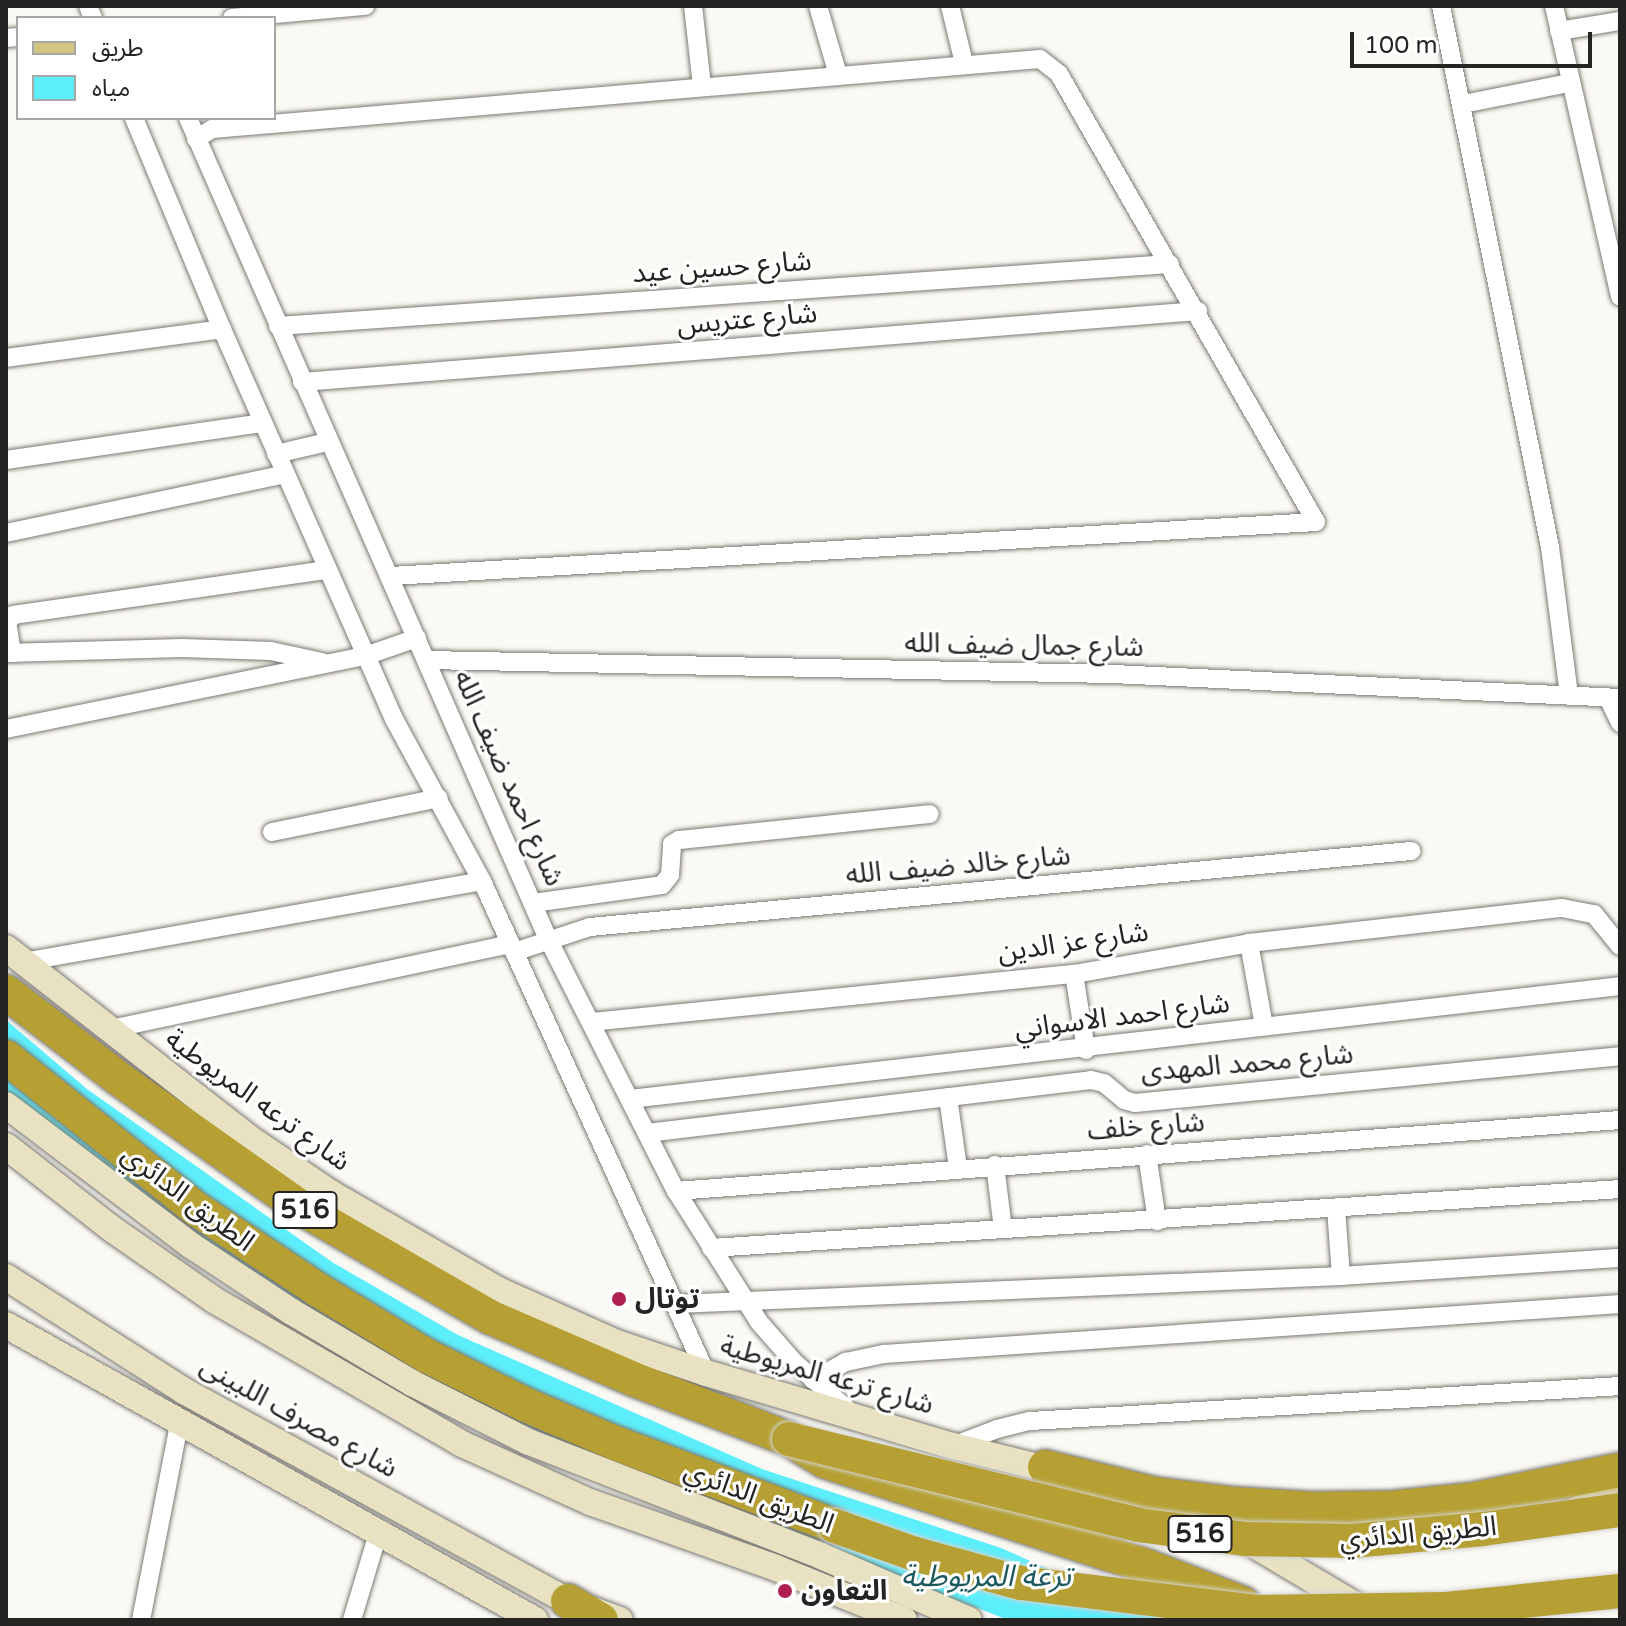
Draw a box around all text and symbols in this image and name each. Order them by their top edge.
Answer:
legend [16,16,276,120]
scale bar [1354,16,1596,66]
text: 100 m [1364,31,1438,60]
text: طريق [92,34,144,63]
text: مياه [92,74,130,103]
street label: شارع حسين عيد [631,244,813,290]
street label: شارع عتريس [676,296,818,342]
street label: شارع جمال ضيف الله [904,626,1144,664]
street label: شارع احمد ضيف الله [446,665,572,891]
street label: شارع خالد ضيف الله [844,838,1072,892]
street label: شارع عز الدين [995,915,1151,969]
street label: شارع احمد الاسواني [1013,986,1231,1046]
street label: شارع ترعه المريوطية [159,1022,357,1178]
street label: شارع محمد المهدى [1139,1037,1355,1089]
street label: شارع خلف [1086,1105,1206,1147]
street label: الطريق الدائري [115,1137,261,1259]
road number: 516 [271,1188,339,1232]
place label: توتال [635,1282,699,1316]
marker: توتال [610,1290,628,1308]
street label: شارع ترعه المريوطية [716,1328,938,1422]
street label: شارع مصرف اللبينى [194,1349,404,1485]
street label: الطريق الدائري [679,1453,839,1541]
street label: الطريق الدائري [1338,1509,1498,1557]
road number: 516 [1166,1512,1234,1556]
water label: ترعة المريوطية [901,1559,1071,1595]
place label: التعاون [801,1574,887,1608]
marker: التعاون [776,1582,794,1600]

